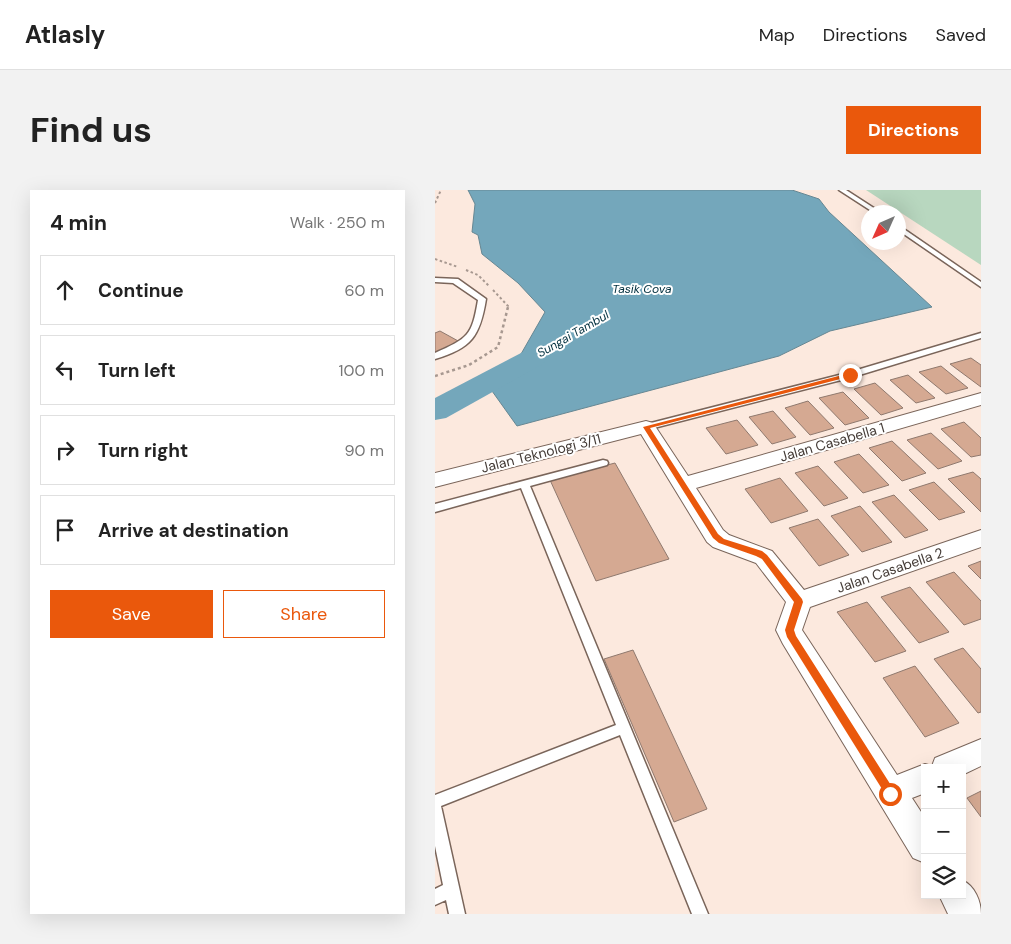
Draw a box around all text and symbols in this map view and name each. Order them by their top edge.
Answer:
text: Atlasly [25,19,105,50]
text: Map [759,23,795,47]
text: Directions [823,23,908,47]
text: Saved [936,23,986,47]
button: Directions [846,106,981,154]
text: Find us [30,107,152,153]
north arrow [861,205,906,250]
text: 4 min [50,209,107,237]
text: Walk · 250 m [290,212,385,233]
icon: ahead [51,276,79,304]
text: Continue [98,278,184,303]
text: 60 m [344,280,384,301]
water label: Tasik Cova [612,281,672,297]
water label: Sungai Tambul [534,307,612,361]
icon: left [51,356,79,384]
text: Turn left [98,358,176,383]
text: 100 m [339,360,384,381]
route end [839,364,862,387]
street label: Jalan Casabella 1 [778,418,886,466]
street label: Jalan Teknologi 3/11 [479,429,603,477]
icon: right [51,436,79,464]
text: Turn right [98,438,188,463]
text: 90 m [344,440,384,461]
icon: arrive [51,516,79,544]
text: Arrive at destination [98,518,289,543]
street label: Jalan Casabella 2 [834,543,946,597]
button: Save [50,590,213,638]
button: Share [223,590,385,638]
map controls [921,764,966,899]
button: + [921,764,966,809]
route start [879,783,902,806]
button: − [921,809,966,854]
button: layers [921,854,966,899]

